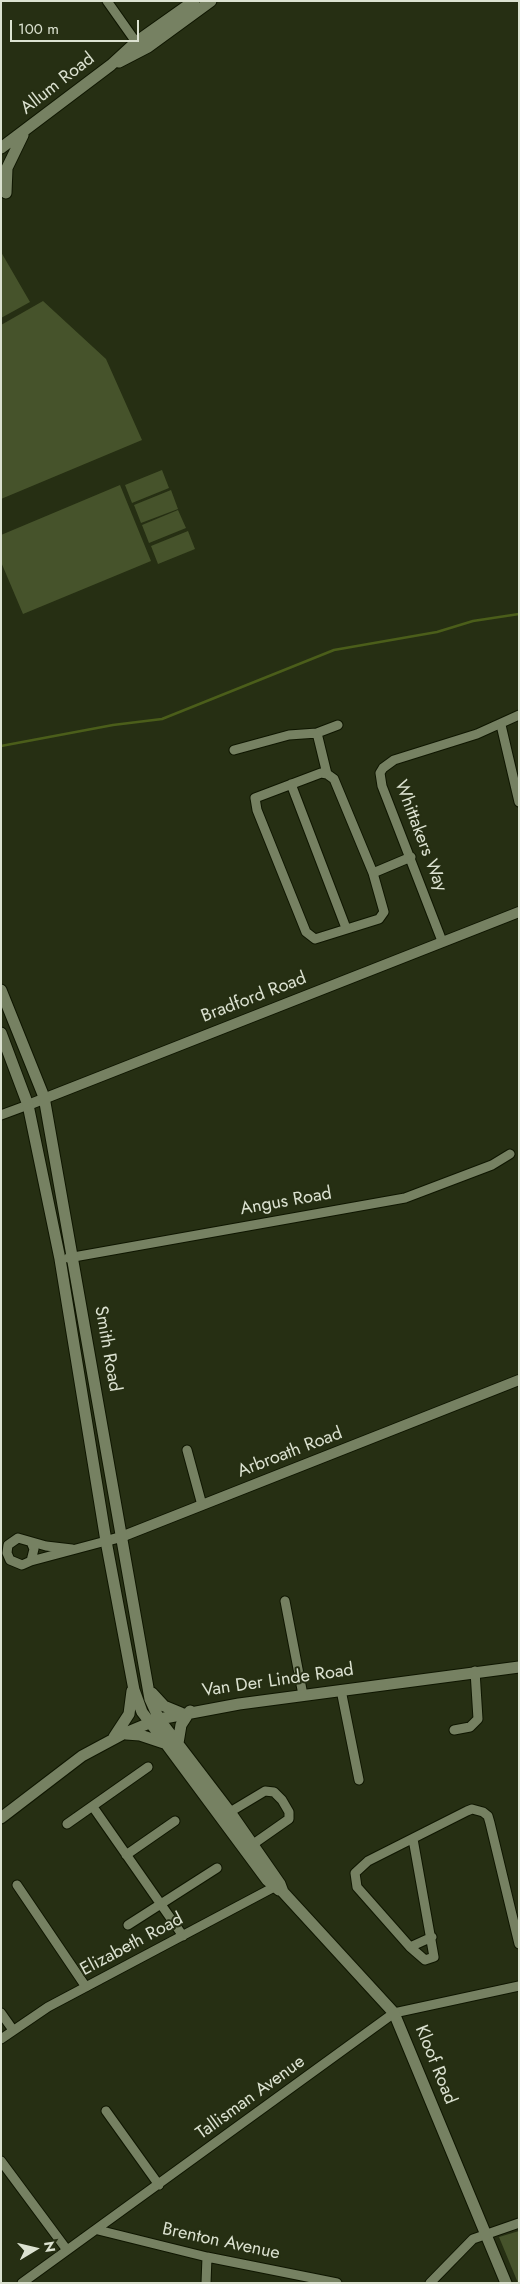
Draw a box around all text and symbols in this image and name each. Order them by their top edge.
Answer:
scale bar [12,10,141,42]
text: 100 m [18,18,59,40]
street label: Allum Road [17,48,99,120]
street label: Whittakers Way [389,777,451,895]
street label: Bradford Road [198,968,310,1028]
street label: Angus Road [239,1183,333,1221]
street label: Smith Road [89,1304,125,1394]
street label: Arbroath Road [234,1423,346,1483]
street label: Van Der Linde Road [201,1660,355,1702]
street label: Elizabeth Road [77,1909,187,1981]
street label: Kloof Road [409,2022,461,2108]
street label: Tallisman Avenue [192,2051,310,2145]
street label: Brenton Avenue [160,2219,282,2265]
north arrow [10,2224,60,2274]
text: N [39,2240,61,2254]

